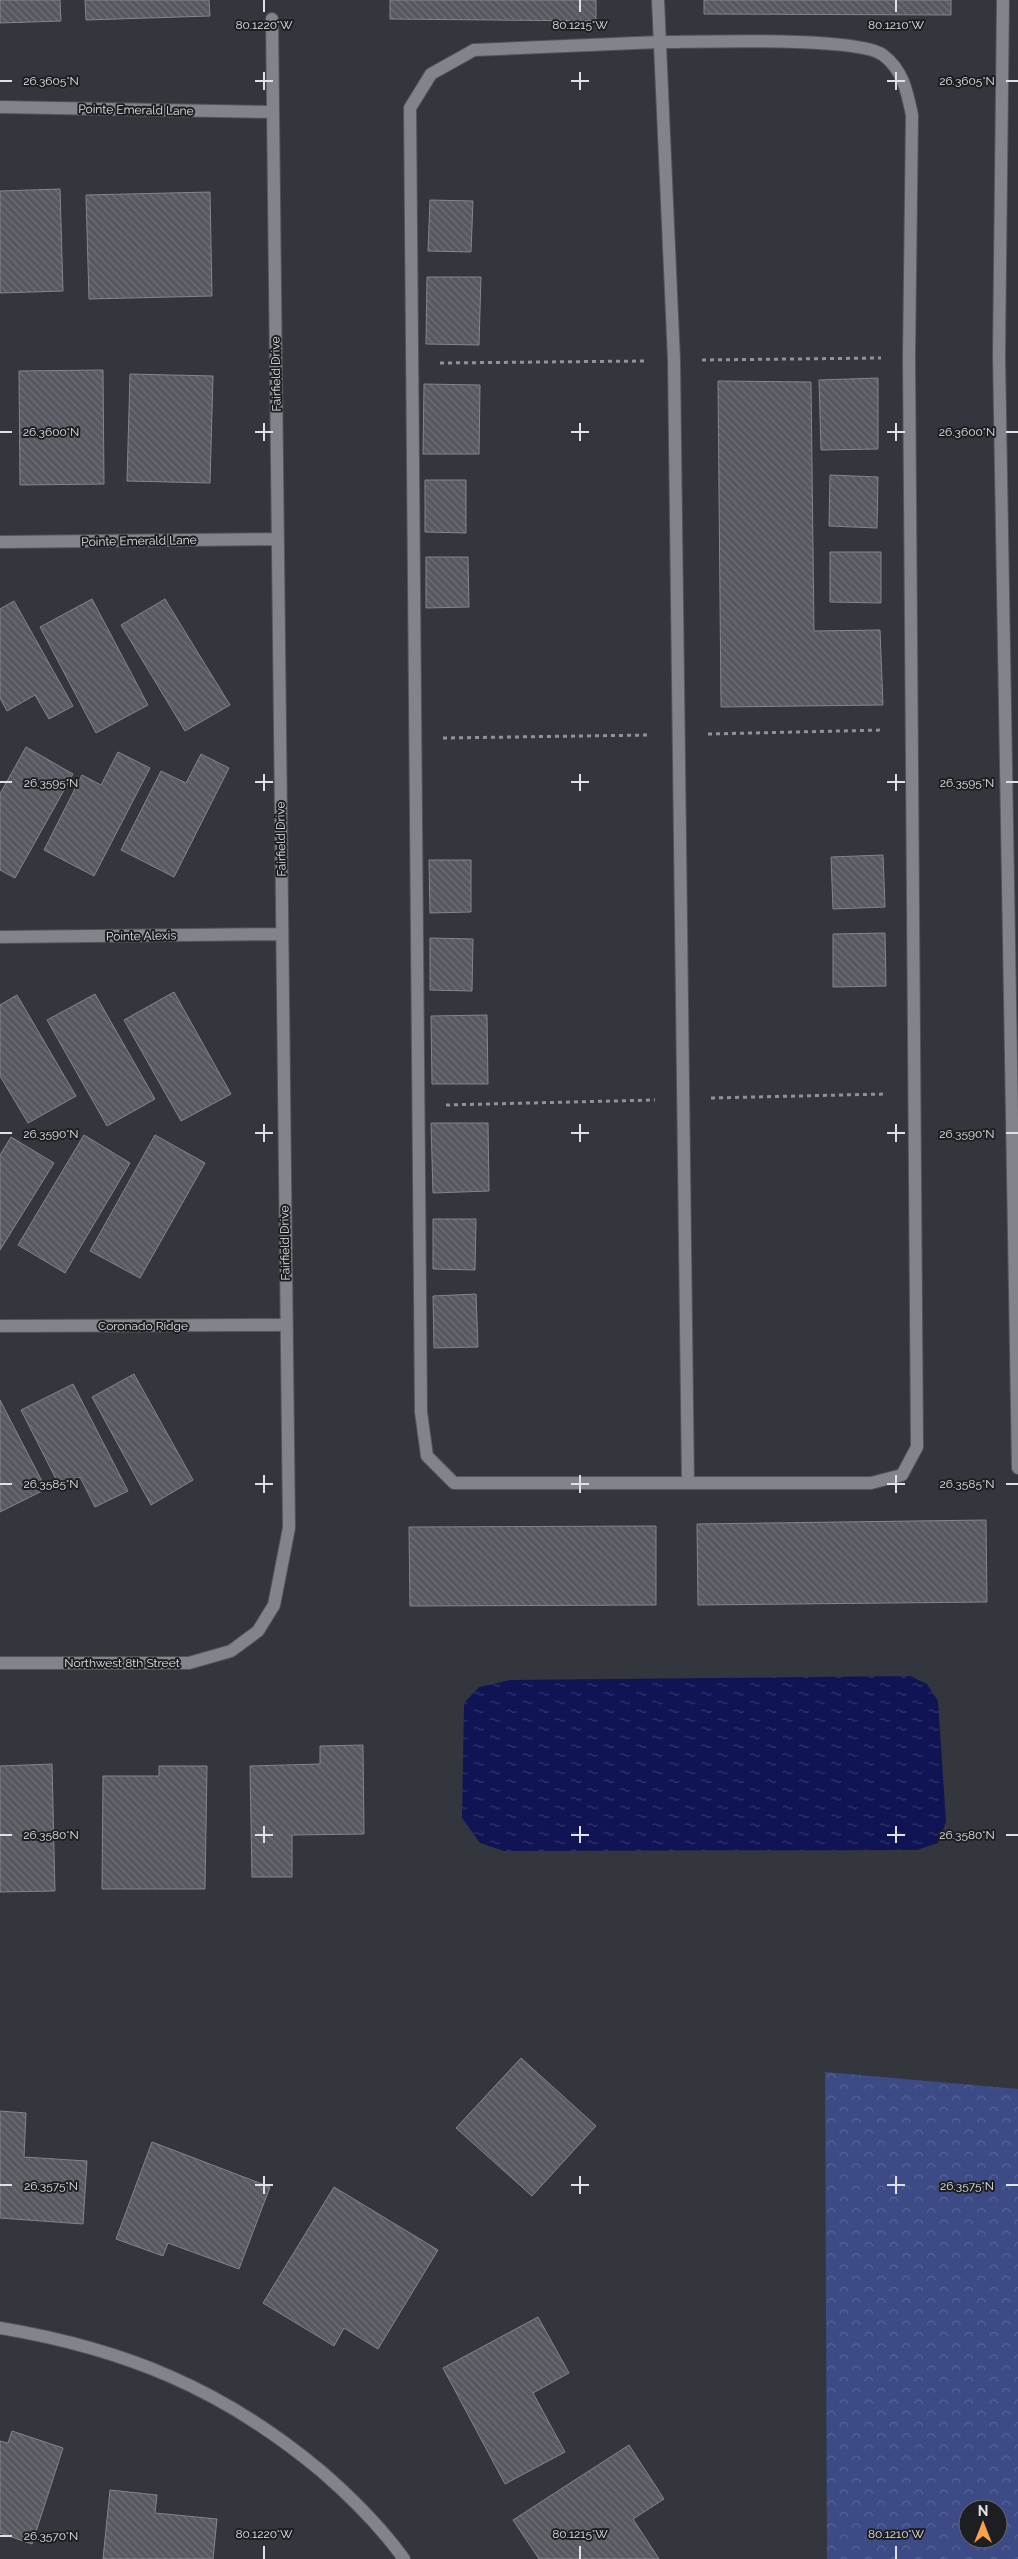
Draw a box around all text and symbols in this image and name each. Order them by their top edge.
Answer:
text: 80.1220°W [235,18,293,32]
text: 80.1215°W [552,18,608,32]
text: 80.1210°W [868,18,924,32]
text: 26.3605°N [23,74,79,88]
text: 26.3605°N [939,74,995,88]
street label: Pointe Emerald Lane [78,102,194,118]
street label: Fairfield Drive [268,336,284,412]
text: 26.3600°N [23,425,79,439]
text: 26.3600°N [939,425,995,439]
street label: Pointe Emerald Lane [81,533,197,549]
text: 26.3595°N [24,776,78,790]
text: 26.3595°N [940,776,994,790]
street label: Fairfield Drive [273,801,289,877]
street label: Pointe Alexis [106,928,176,944]
text: 26.3590°N [23,1127,79,1141]
text: 26.3590°N [939,1127,995,1141]
street label: Fairfield Drive [277,1205,293,1281]
street label: Coronado Ridge [98,1319,188,1333]
text: 26.3585°N [24,1477,78,1491]
text: 26.3585°N [940,1477,994,1491]
street label: Northwest 8th Street [64,1656,180,1670]
text: 26.3580°N [23,1828,79,1842]
text: 26.3580°N [939,1828,995,1842]
text: 26.3575°N [24,2179,78,2193]
text: 26.3575°N [940,2179,994,2193]
north arrow [958,2499,1008,2549]
text: N [978,2503,988,2519]
text: 80.1220°W [235,2527,293,2541]
text: 80.1215°W [552,2527,608,2541]
text: 80.1210°W [868,2527,924,2541]
text: 26.3570°N [24,2529,78,2543]

